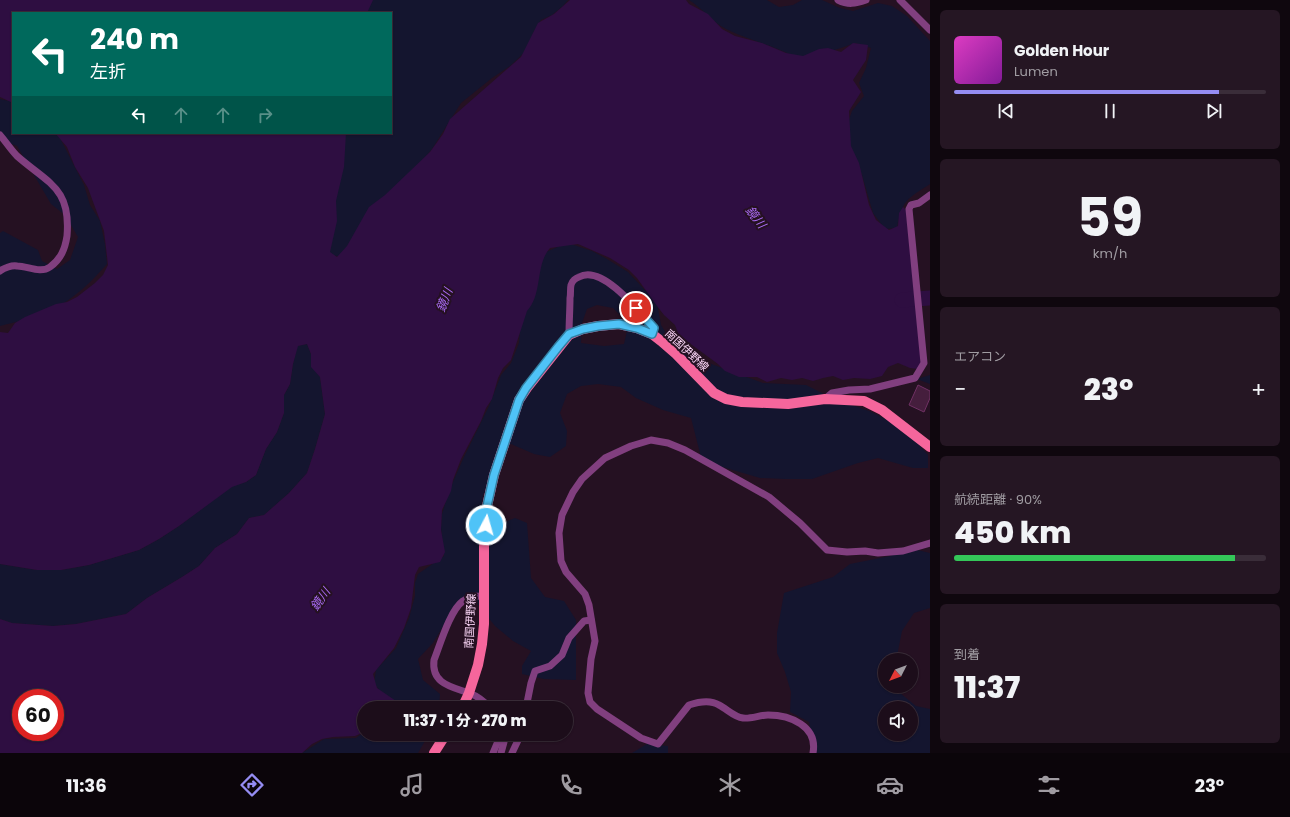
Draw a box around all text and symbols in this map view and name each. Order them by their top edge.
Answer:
text: 240 m [90,20,179,59]
icon: left [24,28,76,80]
text: Golden Hour [1014,40,1109,61]
text: 左折 [90,59,126,84]
text: Lumen [1014,62,1058,81]
icon: previous [995,100,1017,122]
icon: pause [1099,100,1121,122]
icon: next [1203,100,1225,122]
icon: left [128,104,150,126]
icon: ahead [170,104,192,126]
icon: ahead [212,104,234,126]
icon: right [254,104,276,126]
text: 59 [1077,181,1143,254]
water label: 鏡川 [742,202,771,233]
text: km/h [1093,244,1127,263]
water label: 鏡川 [432,284,457,314]
pin [619,291,653,325]
icon: arrive [625,297,647,319]
street label: 南国伊野線 [661,325,713,375]
text: エアコン [954,347,1006,366]
text: 23° [1084,368,1133,411]
text: − [954,374,966,405]
text: + [1251,374,1266,405]
text: 航続距離 · 90% [954,490,1042,509]
position arrow [465,504,507,546]
text: 450 km [954,511,1071,554]
water label: 鏡川 [306,583,335,614]
street label: 南国伊野線 [461,593,479,649]
text: 到着 [954,645,980,664]
north arrow [878,653,918,693]
map controls [878,653,918,741]
text: 11:37 [954,666,1020,709]
speed limit sign: 60 [12,689,64,741]
button: sound [878,701,918,741]
text: 11:37 · 1 分 · 270 m [403,710,527,731]
icon: directions [238,771,266,799]
icon: music [398,771,426,799]
icon: phone [557,771,585,799]
icon: climate [716,771,744,799]
icon: car [876,771,904,799]
icon: filters [1035,771,1063,799]
text: 11:36 [66,773,107,798]
text: 23° [1195,773,1224,798]

